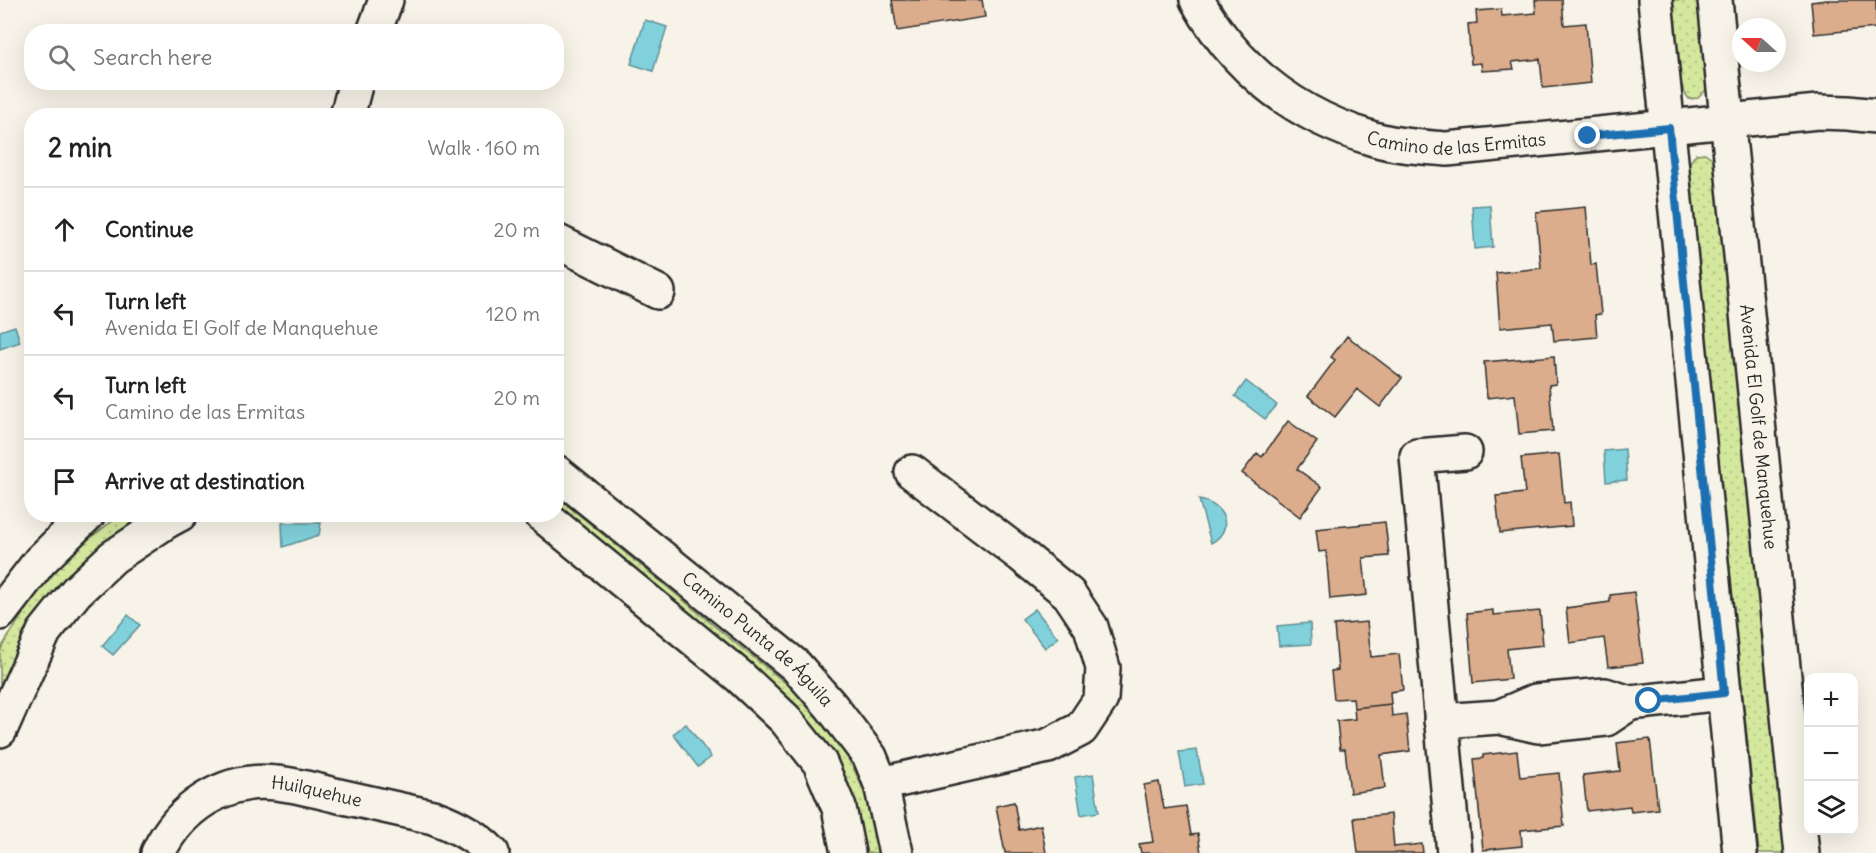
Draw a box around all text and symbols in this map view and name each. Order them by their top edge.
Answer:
north arrow [1732,18,1786,72]
search box [24,24,564,90]
icon: search [45,41,78,74]
text: Search here [93,43,212,71]
route end [1574,122,1600,148]
street label: Camino de las Ermitas [1364,125,1547,160]
text: 2 min [48,131,112,164]
text: Walk · 160 m [427,135,540,160]
icon: ahead [48,213,81,246]
text: Continue [105,215,194,243]
text: 20 m [494,217,540,242]
text: Turn left [105,287,186,315]
icon: left [48,297,81,330]
text: 120 m [486,301,540,326]
street label: Avenida El Golf de Manquehue [1735,303,1783,550]
text: Avenida El Golf de Manquehue [105,315,378,340]
text: Turn left [105,371,186,399]
icon: left [48,381,81,414]
text: 20 m [494,385,540,410]
text: Camino de las Ermitas [105,399,305,424]
icon: arrive [48,465,81,498]
text: Arrive at destination [105,467,305,495]
street label: Camino Punta de Águila [677,566,838,711]
map controls [1804,673,1858,835]
button: + [1804,673,1858,727]
route start [1635,687,1661,713]
button: − [1804,727,1858,781]
street label: Huilquehue [270,771,364,812]
button: layers [1804,781,1858,835]

